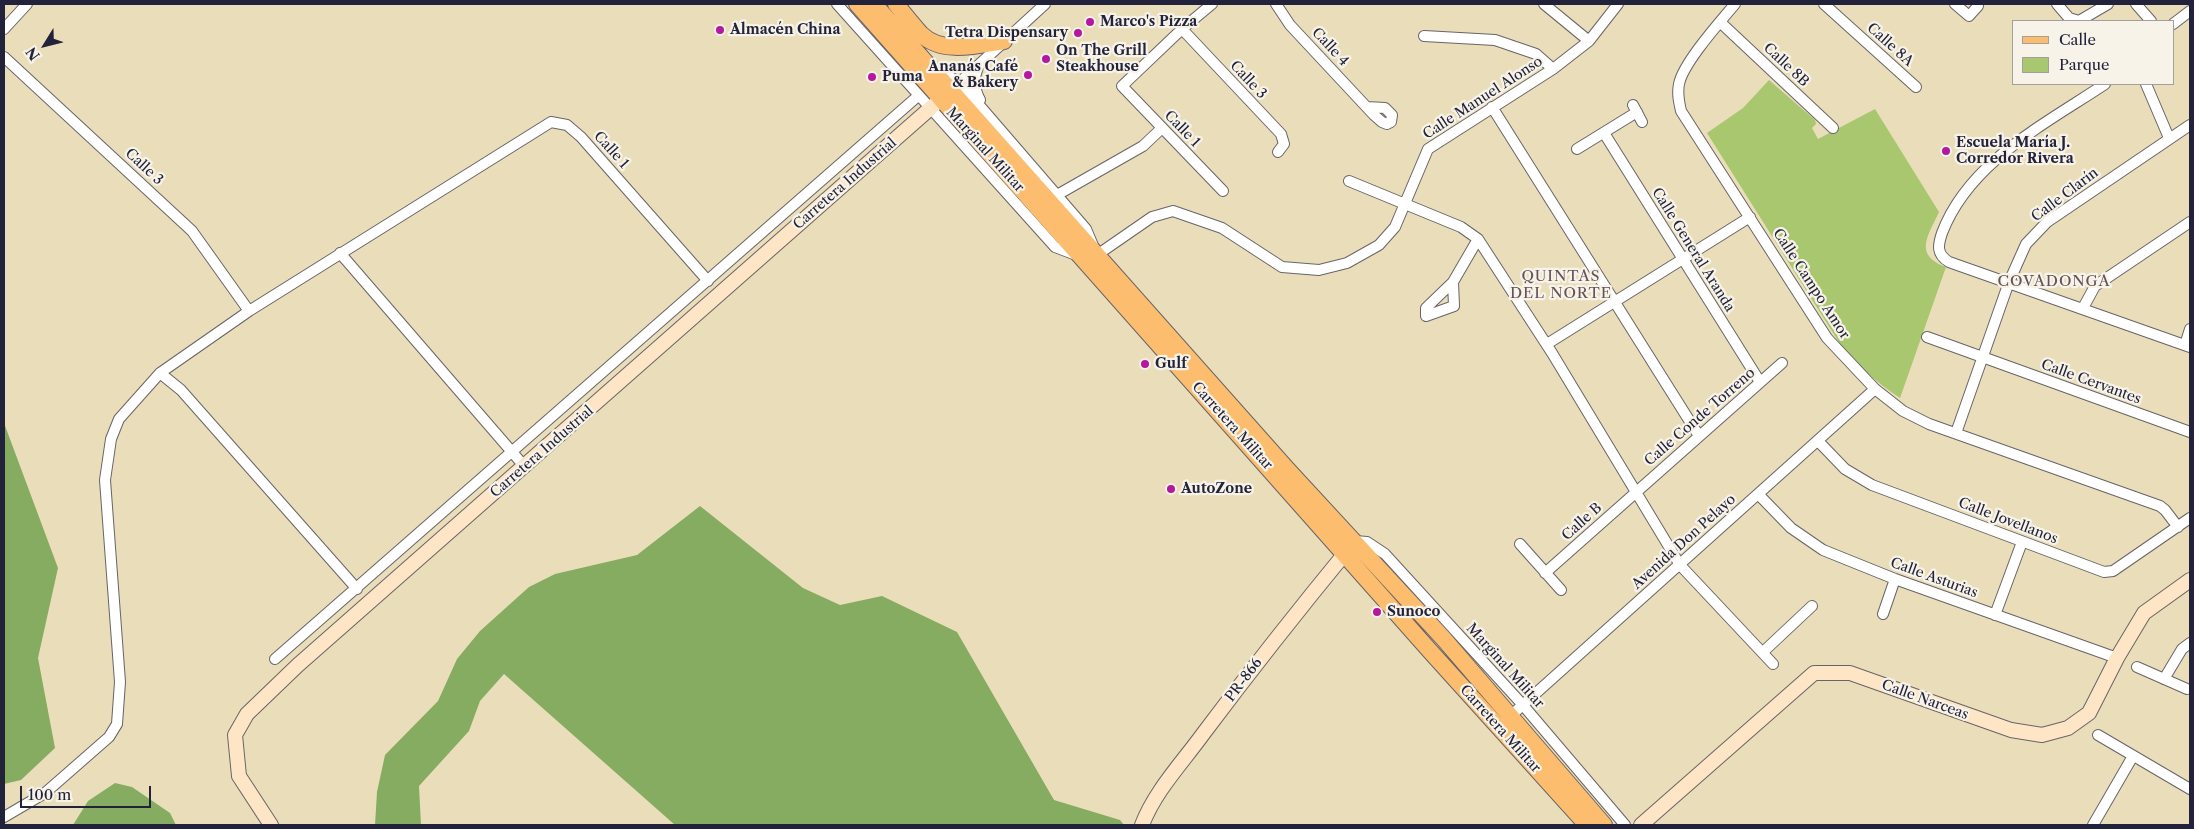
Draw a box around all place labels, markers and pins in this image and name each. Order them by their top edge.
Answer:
place label: Marco's Pizza [1100,14,1197,30]
marker: Marco's Pizza [1084,16,1096,28]
place label: Almacén China [730,22,841,38]
marker: Almacén China [714,24,726,36]
place label: Tetra Dispensary [945,25,1068,41]
marker: Tetra Dispensary [1072,27,1084,39]
place label: On The Grill Steakhouse [1056,43,1147,75]
marker: On The Grill Steakhouse [1040,53,1052,65]
place label: Ananás Café & Bakery [928,59,1018,92]
place label: Puma [882,69,923,85]
marker: Ananás Café & Bakery [1022,69,1034,81]
marker: Puma [866,71,878,83]
place label: Escuela María J. Corredor Rivera [1956,135,2074,168]
marker: Escuela María J. Corredor Rivera [1940,145,1952,157]
place label: Gulf [1155,356,1187,372]
marker: Gulf [1139,358,1151,370]
place label: AutoZone [1181,481,1252,497]
marker: AutoZone [1165,483,1177,495]
place label: Sunoco [1387,604,1440,620]
marker: Sunoco [1371,606,1383,618]

